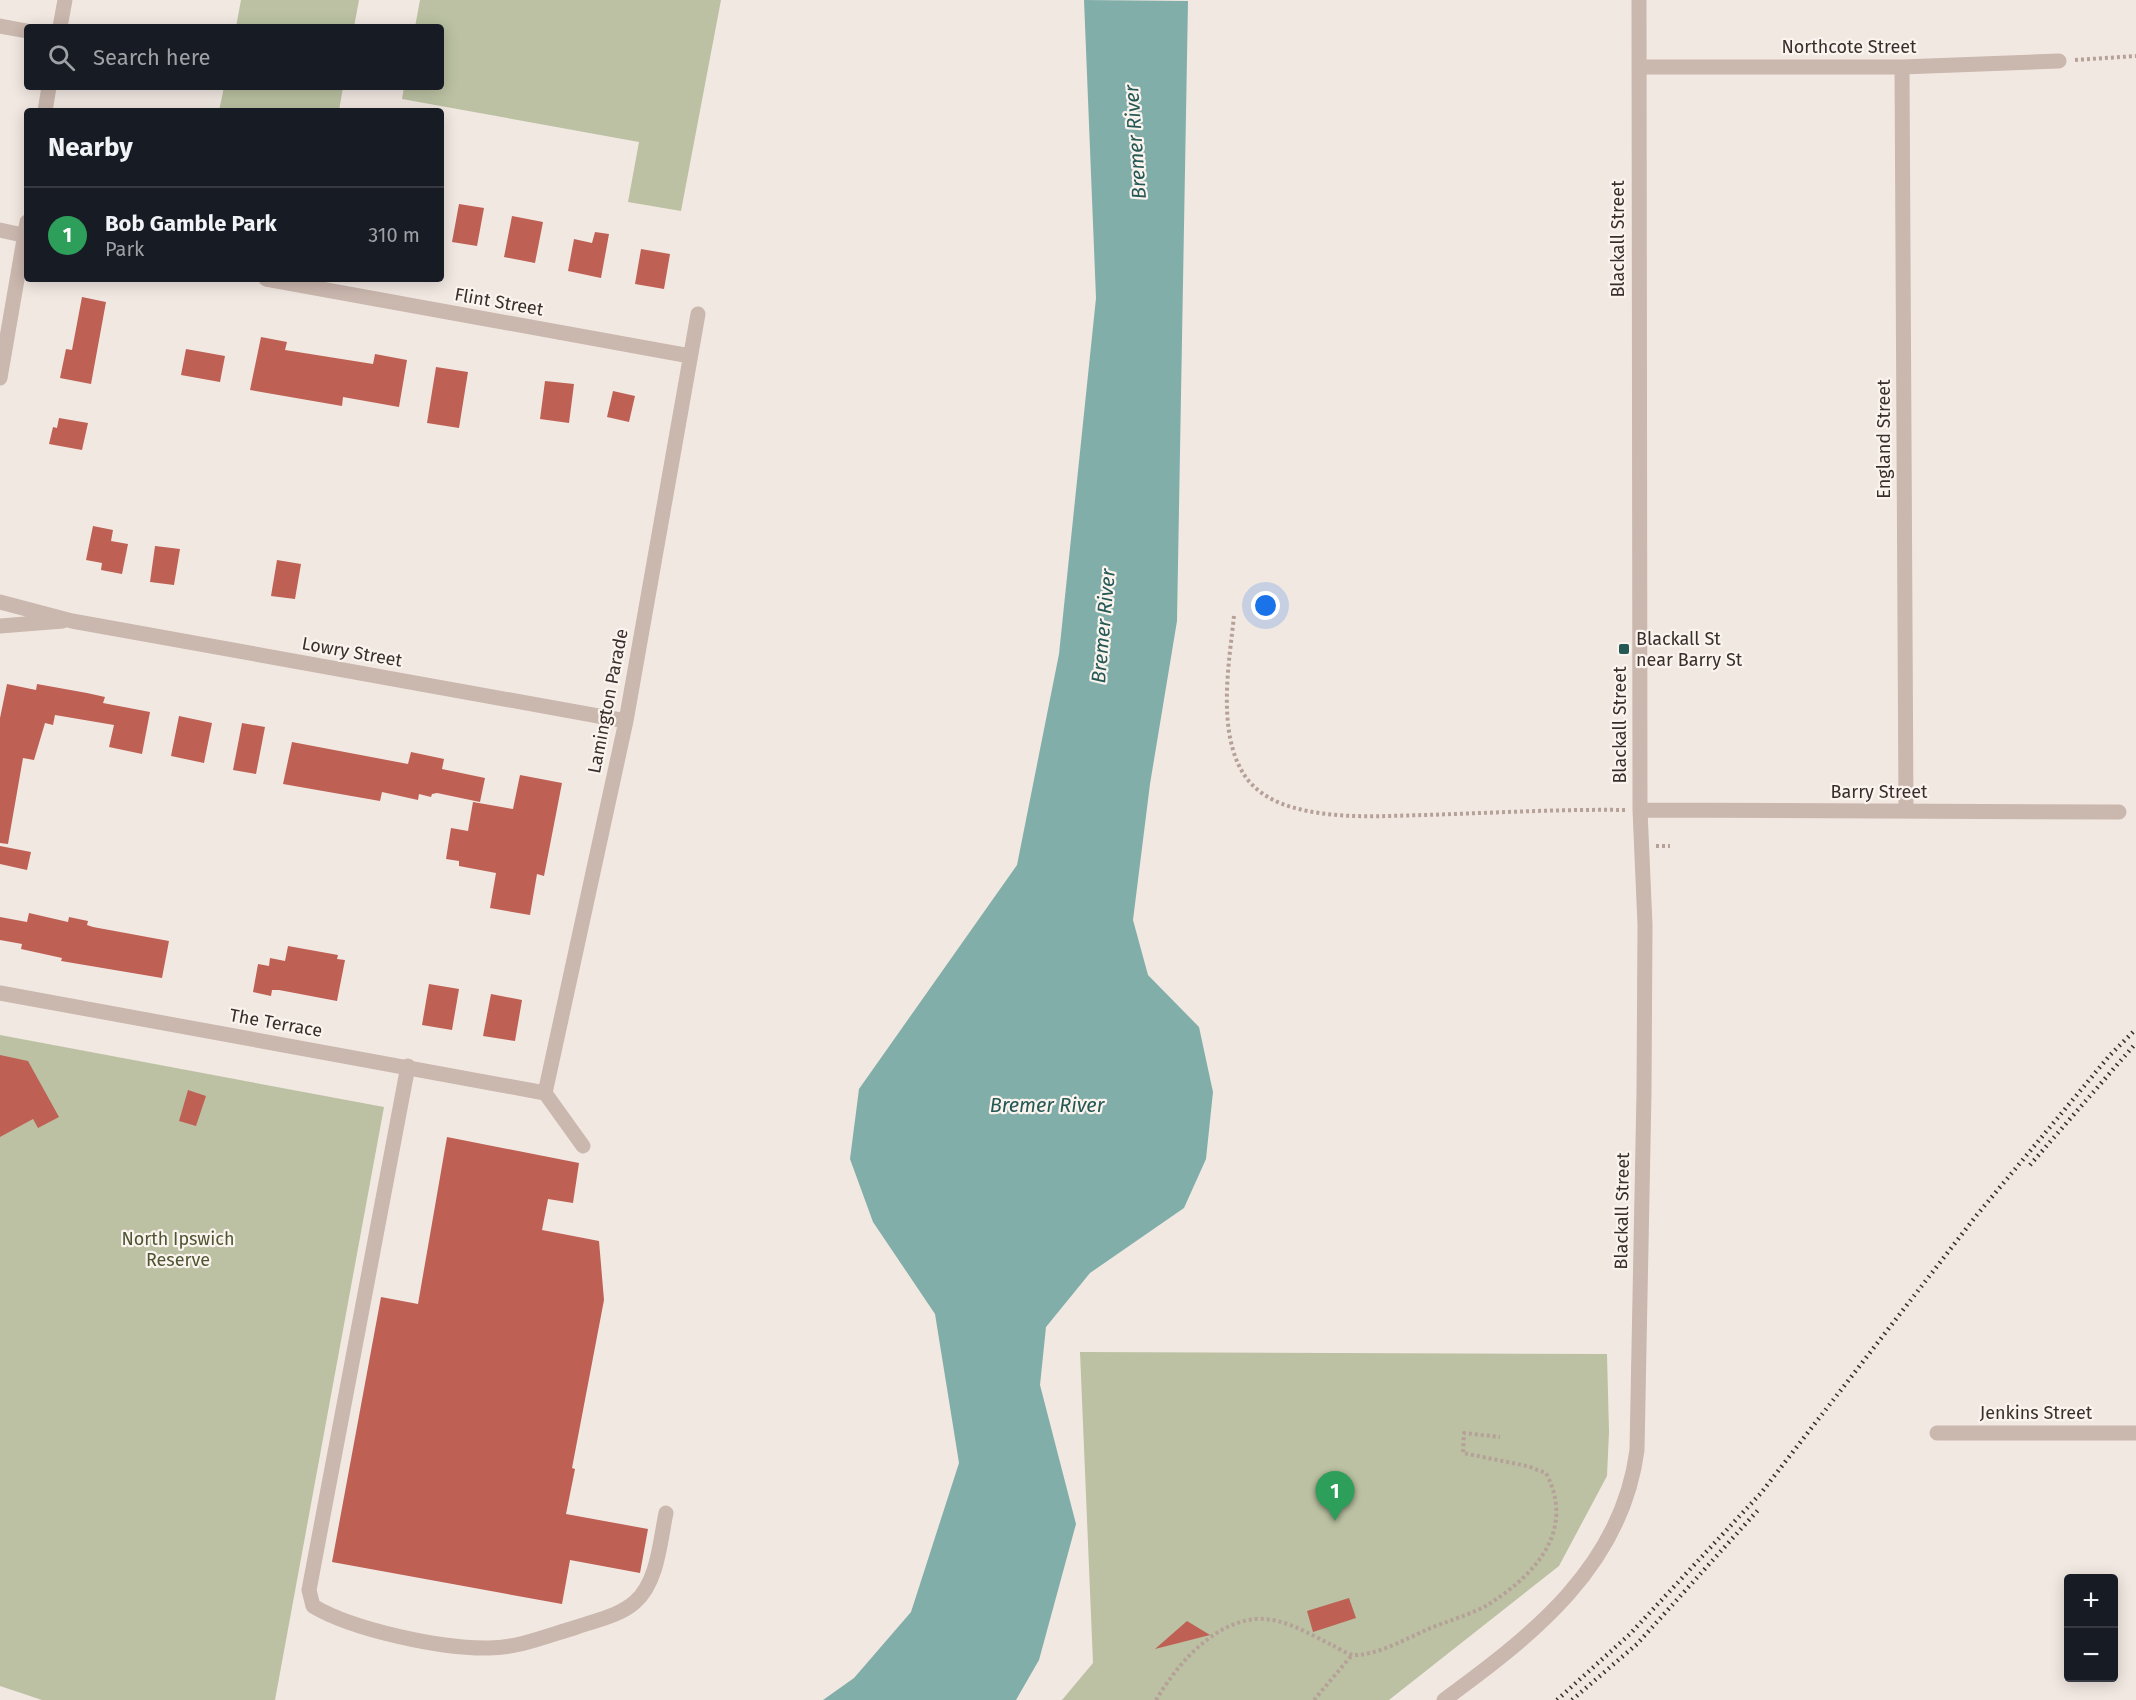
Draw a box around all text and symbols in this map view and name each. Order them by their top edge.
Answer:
search box [24,24,444,90]
street label: Northcote Street [1781,36,1917,58]
icon: search [45,41,78,74]
text: Search here [93,44,211,71]
water label: Bremer River [1119,83,1151,200]
text: Nearby [48,132,133,163]
street label: Blackall Street [1607,180,1629,298]
text: Bob Gamble Park [105,210,277,237]
text: 1 [63,223,72,247]
text: 310 m [368,223,420,247]
text: Park [105,237,144,261]
street label: Flint Street [453,283,546,321]
street label: England Street [1873,379,1895,499]
water label: Bremer River [1086,566,1120,684]
your location [1251,591,1280,620]
street label: Lamington Parade [583,627,633,775]
place label: Blackall St near Barry St [1636,628,1743,671]
street label: Lowry Street [300,632,404,672]
marker: Blackall St near Barry St [1617,642,1631,656]
street label: Blackall Street [1609,666,1631,784]
street label: Barry Street [1830,781,1928,803]
street label: The Terrace [228,1004,324,1042]
water label: Bremer River [990,1093,1106,1117]
street label: Blackall Street [1610,1152,1634,1270]
park label: North Ipswich Reserve [122,1228,235,1271]
street label: Jenkins Street [1980,1402,2093,1424]
pin: 1 [1316,1472,1354,1521]
map controls [2064,1574,2118,1682]
button: + [2064,1574,2118,1628]
button: − [2064,1628,2118,1682]

